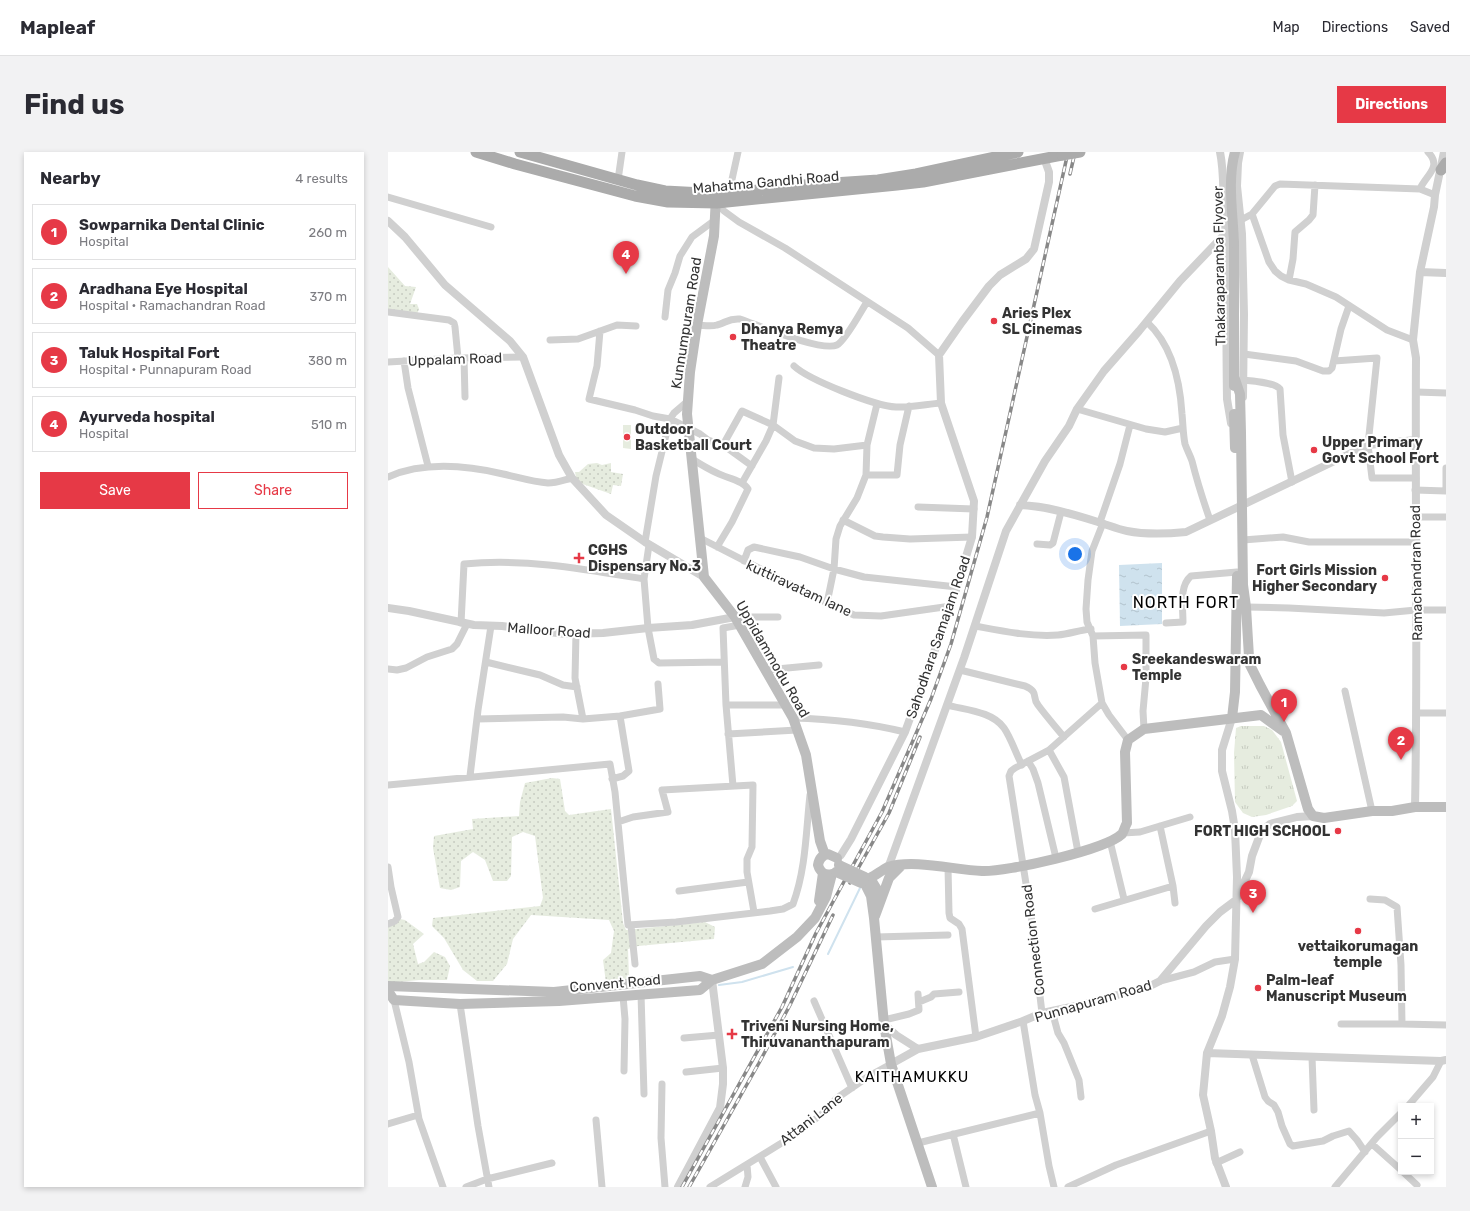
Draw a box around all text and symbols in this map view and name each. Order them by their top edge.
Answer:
text: Mapleaf [20,16,95,39]
text: Map [1273,19,1300,36]
text: Directions [1322,19,1388,36]
text: Saved [1410,19,1450,36]
button: Directions [1337,86,1446,123]
text: Find us [24,88,124,121]
text: Nearby [40,168,101,188]
street label: Mahatma Gandhi Road [692,168,840,197]
text: 4 results [295,171,348,186]
street label: Thakaraparamba Flyover [1210,185,1229,346]
text: Sowparnika Dental Clinic [79,216,265,234]
text: 1 [51,225,57,240]
text: 260 m [309,225,347,240]
text: Hospital [79,234,129,249]
pin: 4 [613,241,639,274]
street label: Kunnumpuram Road [668,256,705,390]
text: Aradhana Eye Hospital [79,280,248,298]
text: 2 [50,289,58,304]
text: 370 m [310,289,347,304]
text: Hospital · Ramachandran Road [79,298,266,313]
place label: Aries Plex SL Cinemas [1002,305,1083,338]
marker: Aries Plex SL Cinemas [989,316,999,326]
place label: Dhanya Remya Theatre [741,321,843,354]
marker: Dhanya Remya Theatre [728,332,738,342]
text: Taluk Hospital Fort [79,344,220,362]
street label: Uppalam Road [408,349,502,370]
text: 3 [50,353,58,368]
text: 380 m [308,353,347,368]
text: Hospital · Punnapuram Road [79,362,252,377]
text: Ayurveda hospital [79,408,215,426]
text: 4 [50,417,58,432]
text: 510 m [311,417,347,432]
place label: Outdoor Basketball Court [635,421,752,454]
text: Hospital [79,426,129,441]
marker: Outdoor Basketball Court [622,432,632,442]
place label: Upper Primary Govt School Fort [1322,434,1439,467]
marker: Upper Primary Govt School Fort [1309,445,1319,455]
button: Save [40,472,190,509]
button: Share [198,472,348,509]
street label: Ramachandran Road [1407,505,1426,641]
place label: CGHS Dispensary No.3 [588,542,701,575]
your location [1065,544,1085,564]
marker: CGHS Dispensary No.3 [573,552,585,564]
street label: Sahodhara Samajam Road [903,554,974,721]
street label: kuttiravatam lane [743,557,854,620]
place label: Fort Girls Mission Higher Secondary [1252,562,1378,595]
marker: Fort Girls Mission Higher Secondary [1380,573,1390,583]
district label: NORTH FORT [1133,593,1239,612]
street label: Uppidammodu Road [732,598,813,721]
street label: Malloor Road [507,619,591,642]
place label: Sreekandeswaram Temple [1132,651,1261,684]
marker: Sreekandeswaram Temple [1119,662,1129,672]
pin: 1 [1271,689,1297,722]
pin: 2 [1388,727,1414,760]
place label: FORT HIGH SCHOOL [1194,823,1331,840]
marker: FORT HIGH SCHOOL [1333,826,1343,836]
pin: 3 [1240,880,1266,913]
street label: Connection Road [1018,883,1049,997]
marker: vettaikorumagan temple [1353,926,1363,936]
place label: vettaikorumagan temple [1298,938,1418,971]
street label: Convent Road [569,971,661,996]
place label: Palm-leaf Manuscript Museum [1266,972,1407,1005]
street label: Punnapuram Road [1033,977,1154,1026]
marker: Palm-leaf Manuscript Museum [1253,983,1263,993]
place label: Triveni Nursing Home, Thiruvananthapuram [741,1018,894,1051]
marker: Triveni Nursing Home, Thiruvananthapuram [726,1028,738,1040]
district label: KAITHAMUKKU [855,1068,969,1086]
street label: Attani Lane [777,1090,846,1149]
map controls [1398,1103,1434,1175]
button: + [1398,1103,1434,1139]
button: − [1398,1139,1434,1175]

